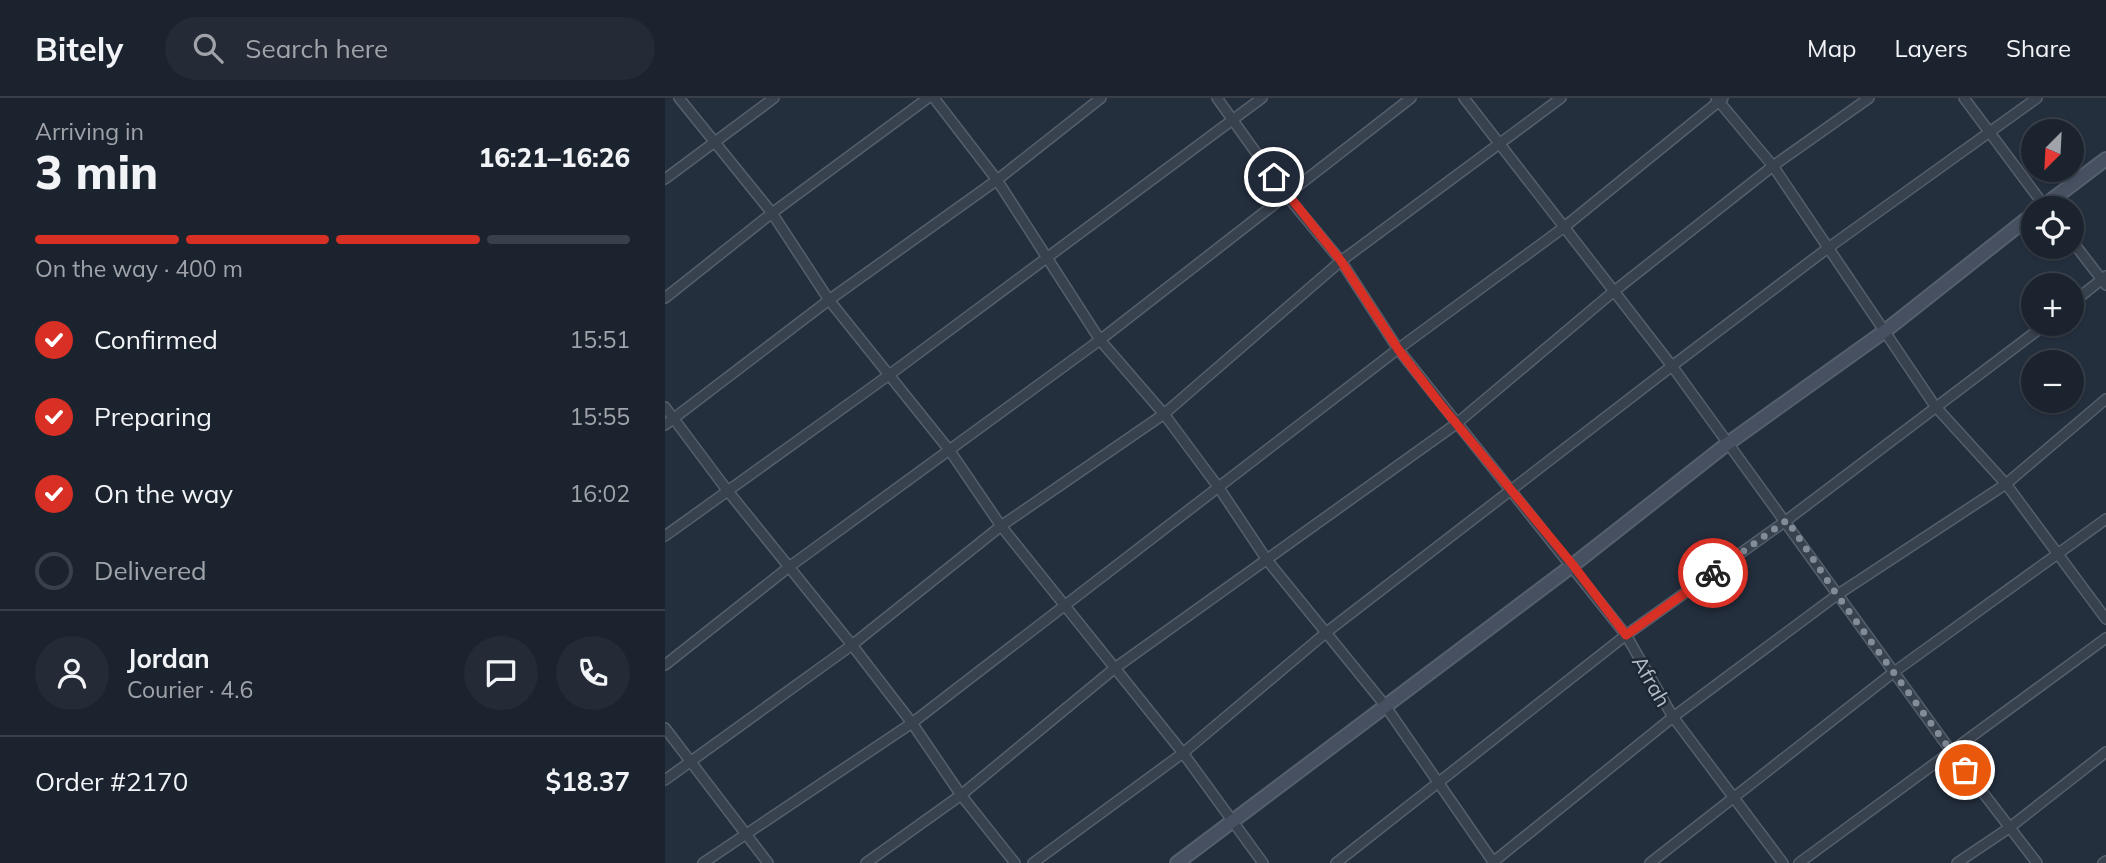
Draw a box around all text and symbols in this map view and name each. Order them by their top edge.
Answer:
search box [165,17,655,80]
text: Bitely [35,28,123,69]
icon: search [189,29,227,67]
text: Search here [245,32,388,65]
text: Map [1807,33,1856,63]
text: Layers [1894,33,1968,63]
text: Share [2006,33,2071,63]
text: Arriving in [35,117,144,146]
north arrow [2021,119,2084,182]
map controls [2021,119,2084,413]
text: 16:21–16:26 [479,141,630,174]
text: 3 min [35,143,158,201]
pin [1244,147,1304,207]
icon: home [1255,158,1293,196]
button: locate [2021,196,2084,259]
text: On the way · 400 m [35,254,243,283]
button: + [2021,273,2084,336]
icon: check [35,321,73,359]
text: Confirmed [94,323,218,356]
text: 15:51 [570,325,630,354]
button: − [2021,350,2084,413]
icon: check [35,398,73,436]
text: Preparing [94,400,212,433]
text: 15:55 [570,402,630,431]
icon: check [35,475,73,513]
text: On the way [94,477,233,510]
text: 16:02 [570,479,630,508]
courier [1678,538,1748,608]
text: Delivered [94,554,207,587]
icon: bike [1694,554,1732,592]
button: person [35,636,109,710]
button: chat [464,636,538,710]
button: phone [556,636,630,710]
text: Jordan [127,642,210,675]
street label: Afrah [1627,651,1677,711]
text: Courier · 4.6 [127,675,253,704]
pin [1935,740,1995,800]
icon: bag [1946,751,1984,789]
text: Order #2170 [35,765,188,798]
text: $18.37 [546,765,630,798]

